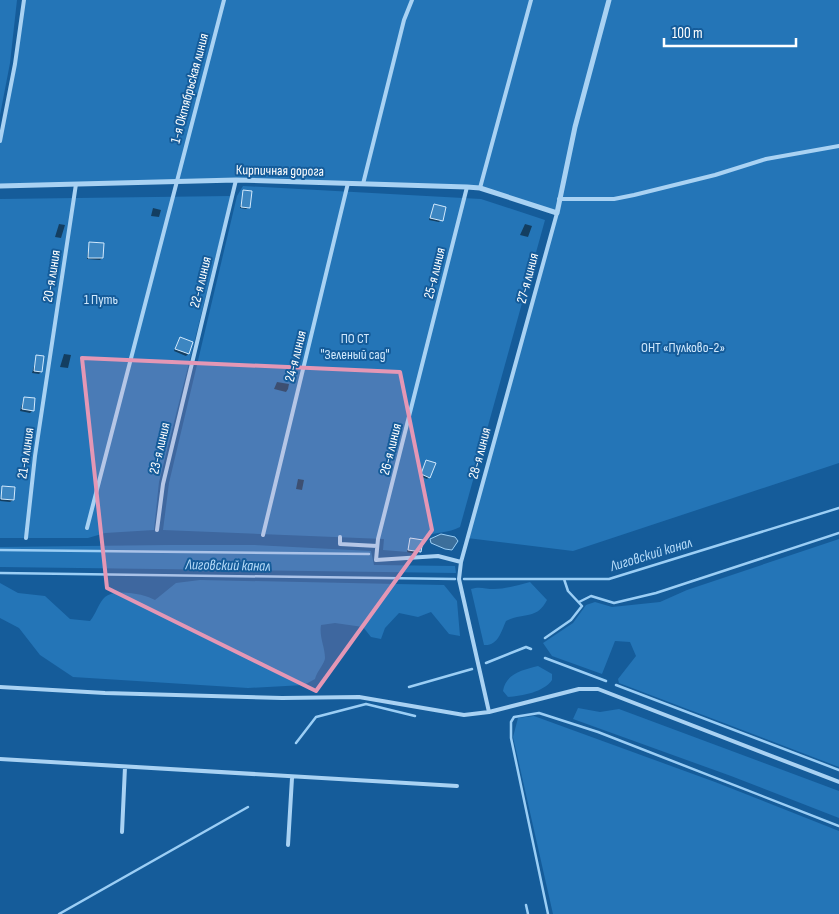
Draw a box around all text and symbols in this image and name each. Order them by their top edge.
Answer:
scale bar [664,15,796,47]
text: 100 m [672,24,703,43]
street label: 1-я Октябрьская линия [167,31,212,145]
street label: Кирпичная дорога [236,161,324,180]
street label: 25-я линия [420,246,449,300]
street label: 20-я линия [39,249,64,303]
street label: 27-я линия [513,251,542,305]
street label: 22-я линия [186,255,215,310]
park label: 1 Путь [84,291,118,308]
street label: 24-я линия [281,329,310,384]
park label: ПО СТ "Зеленый сад" [320,330,390,363]
park label: ОНТ «Пулково-2» [641,339,725,356]
street label: 23-я линия [145,421,174,476]
street label: 26-я линия [376,422,405,477]
street label: 28-я линия [464,425,495,481]
street label: 21-я линия [13,426,37,480]
water label: Лиговский канал [607,533,695,576]
water label: Лиговский канал [184,555,271,576]

